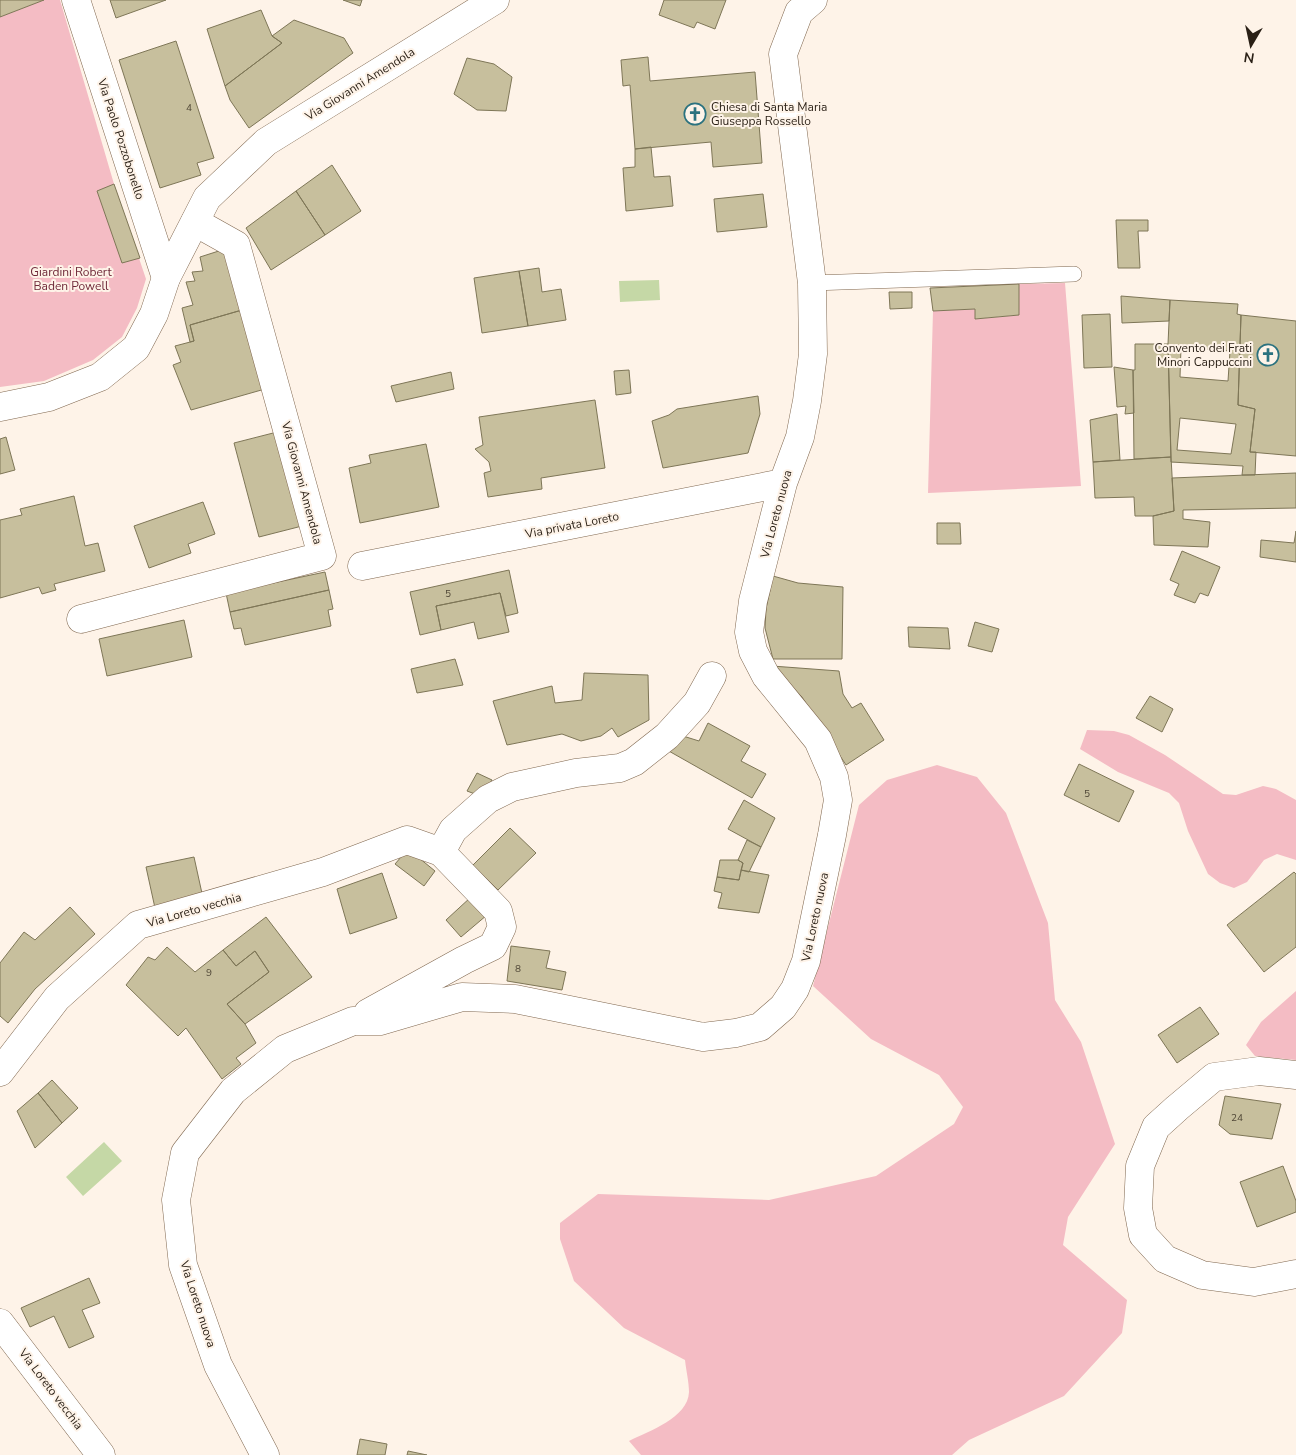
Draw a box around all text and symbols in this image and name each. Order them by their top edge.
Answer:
north arrow [1226,20,1276,70]
street label: Via Giovanni Amendola [301,44,418,125]
text: N [1242,47,1256,68]
street label: Via Paolo Pozzobonello [94,76,148,202]
place label: Chiesa di Santa Maria Giuseppa Rossello [711,99,827,129]
house number: 4 [186,101,192,115]
church icon: Chiesa di Santa Maria Giuseppa Rossello [683,102,707,126]
park label: Giardini Robert Baden Powell [30,264,112,294]
place label: Convento dei Frati Minori Cappuccini [1154,340,1252,370]
church icon: Convento dei Frati Minori Cappuccini [1256,343,1280,367]
street label: Via Giovanni Amendola [278,419,326,546]
street label: Via Loreto nuova [756,468,795,561]
street label: Via privata Loreto [523,508,621,542]
house number: 5 [445,587,451,601]
house number: 5 [1084,787,1090,801]
street label: Via Loreto nuova [798,871,832,964]
street label: Via Loreto vecchia [144,889,243,931]
house number: 8 [515,962,521,976]
house number: 9 [206,966,212,980]
house number: 24 [1231,1111,1243,1125]
street label: Via Loreto nuova [176,1257,220,1350]
street label: Via Loreto vecchia [15,1344,87,1433]

